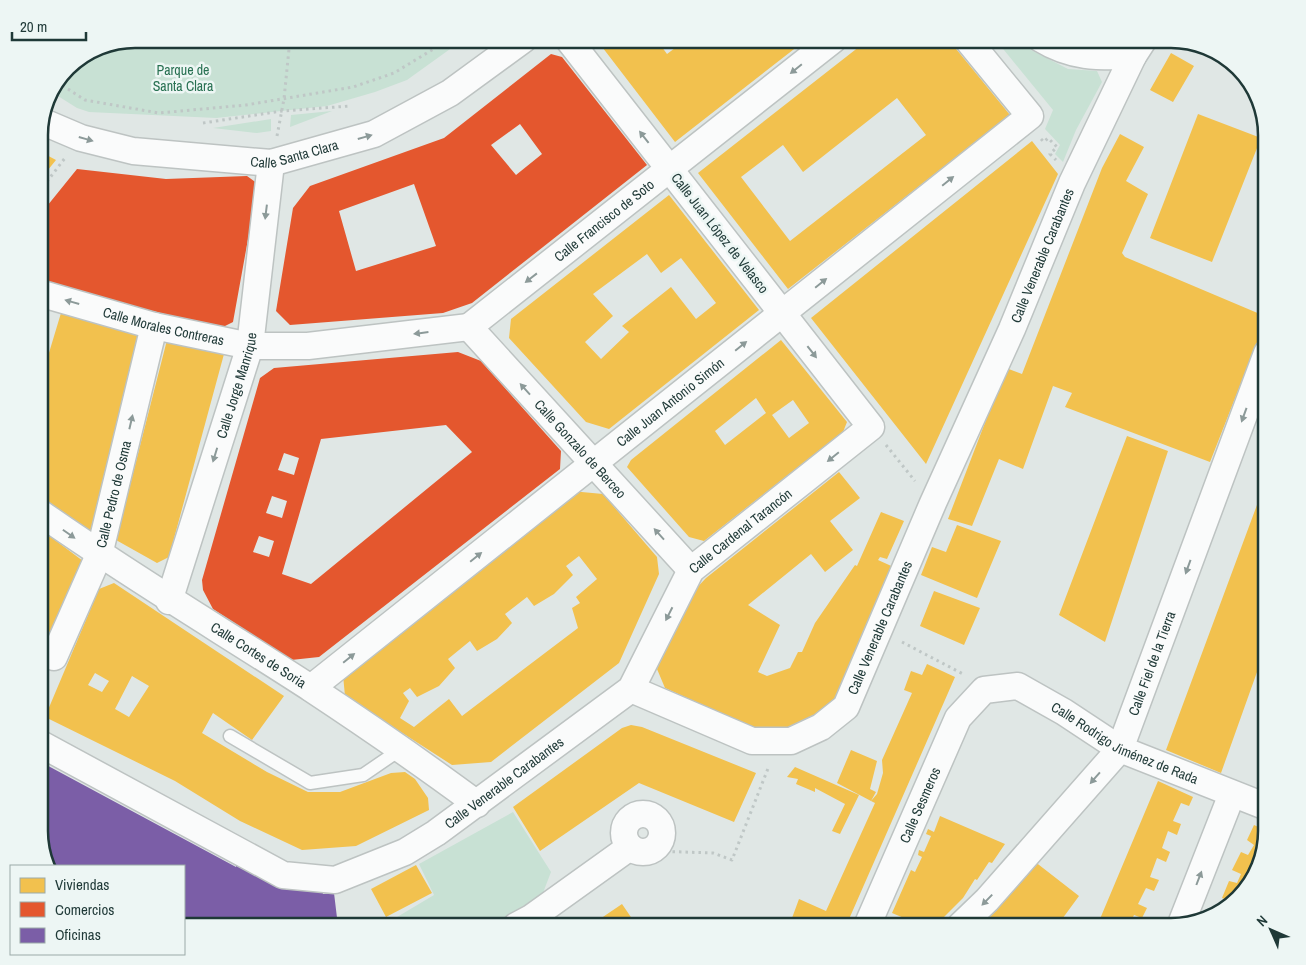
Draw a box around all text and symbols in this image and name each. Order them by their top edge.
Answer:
scale bar [12,10,86,42]
text: 20 m [20,16,47,37]
park label: Parque de Santa Clara [153,61,214,95]
one-way arrow [790,64,803,75]
one-way arrow [639,131,650,144]
one-way arrow [358,132,373,140]
one-way arrow [79,135,94,143]
street label: Calle Santa Clara [250,135,341,172]
street label: Calle Juan López de Velasco [667,169,773,297]
street label: Calle Francisco de Soto [550,175,658,266]
one-way arrow [941,176,954,187]
street label: Calle Venerable Carabantes [1006,185,1078,326]
one-way arrow [261,204,269,220]
one-way arrow [525,273,538,284]
one-way arrow [814,277,827,288]
one-way arrow [64,297,79,305]
street label: Calle Morales Contreras [101,303,226,349]
one-way arrow [412,329,428,337]
street label: Calle Jorge Manrique [212,332,260,441]
one-way arrow [735,340,748,351]
one-way arrow [807,345,818,358]
street label: Calle Juan Antonio Simón [613,354,728,451]
one-way arrow [519,383,531,395]
street label: Calle Gonzalo de Berceo [531,396,630,502]
one-way arrow [1240,408,1248,423]
one-way arrow [127,415,135,430]
street label: Calle Pedro de Osma [92,438,135,550]
one-way arrow [211,448,218,463]
one-way arrow [827,452,840,463]
street label: Calle Cardenal Tarancón [685,484,795,577]
one-way arrow [62,528,75,539]
one-way arrow [653,529,665,541]
one-way arrow [469,551,482,562]
street label: Calle Venerable Carabantes [843,558,916,697]
one-way arrow [1184,560,1191,575]
one-way arrow [665,607,673,621]
street label: Calle Fiel de la Tierra [1124,608,1180,718]
street label: Calle Cortes de Soria [207,618,310,692]
one-way arrow [342,653,356,663]
street label: Calle Rodrigo Jiménez de Rada [1048,698,1201,788]
street label: Calle Venerable Carabantes [441,733,567,833]
street label: Calle Sesmeros [895,764,945,846]
one-way arrow [1089,772,1100,785]
legend [10,865,185,955]
one-way arrow [1196,871,1203,886]
text: Viviendas [55,874,110,895]
one-way arrow [981,893,993,905]
text: Comercios [55,899,114,920]
north arrow [1246,905,1296,955]
text: N [1253,912,1271,930]
text: Oficinas [55,924,101,945]

